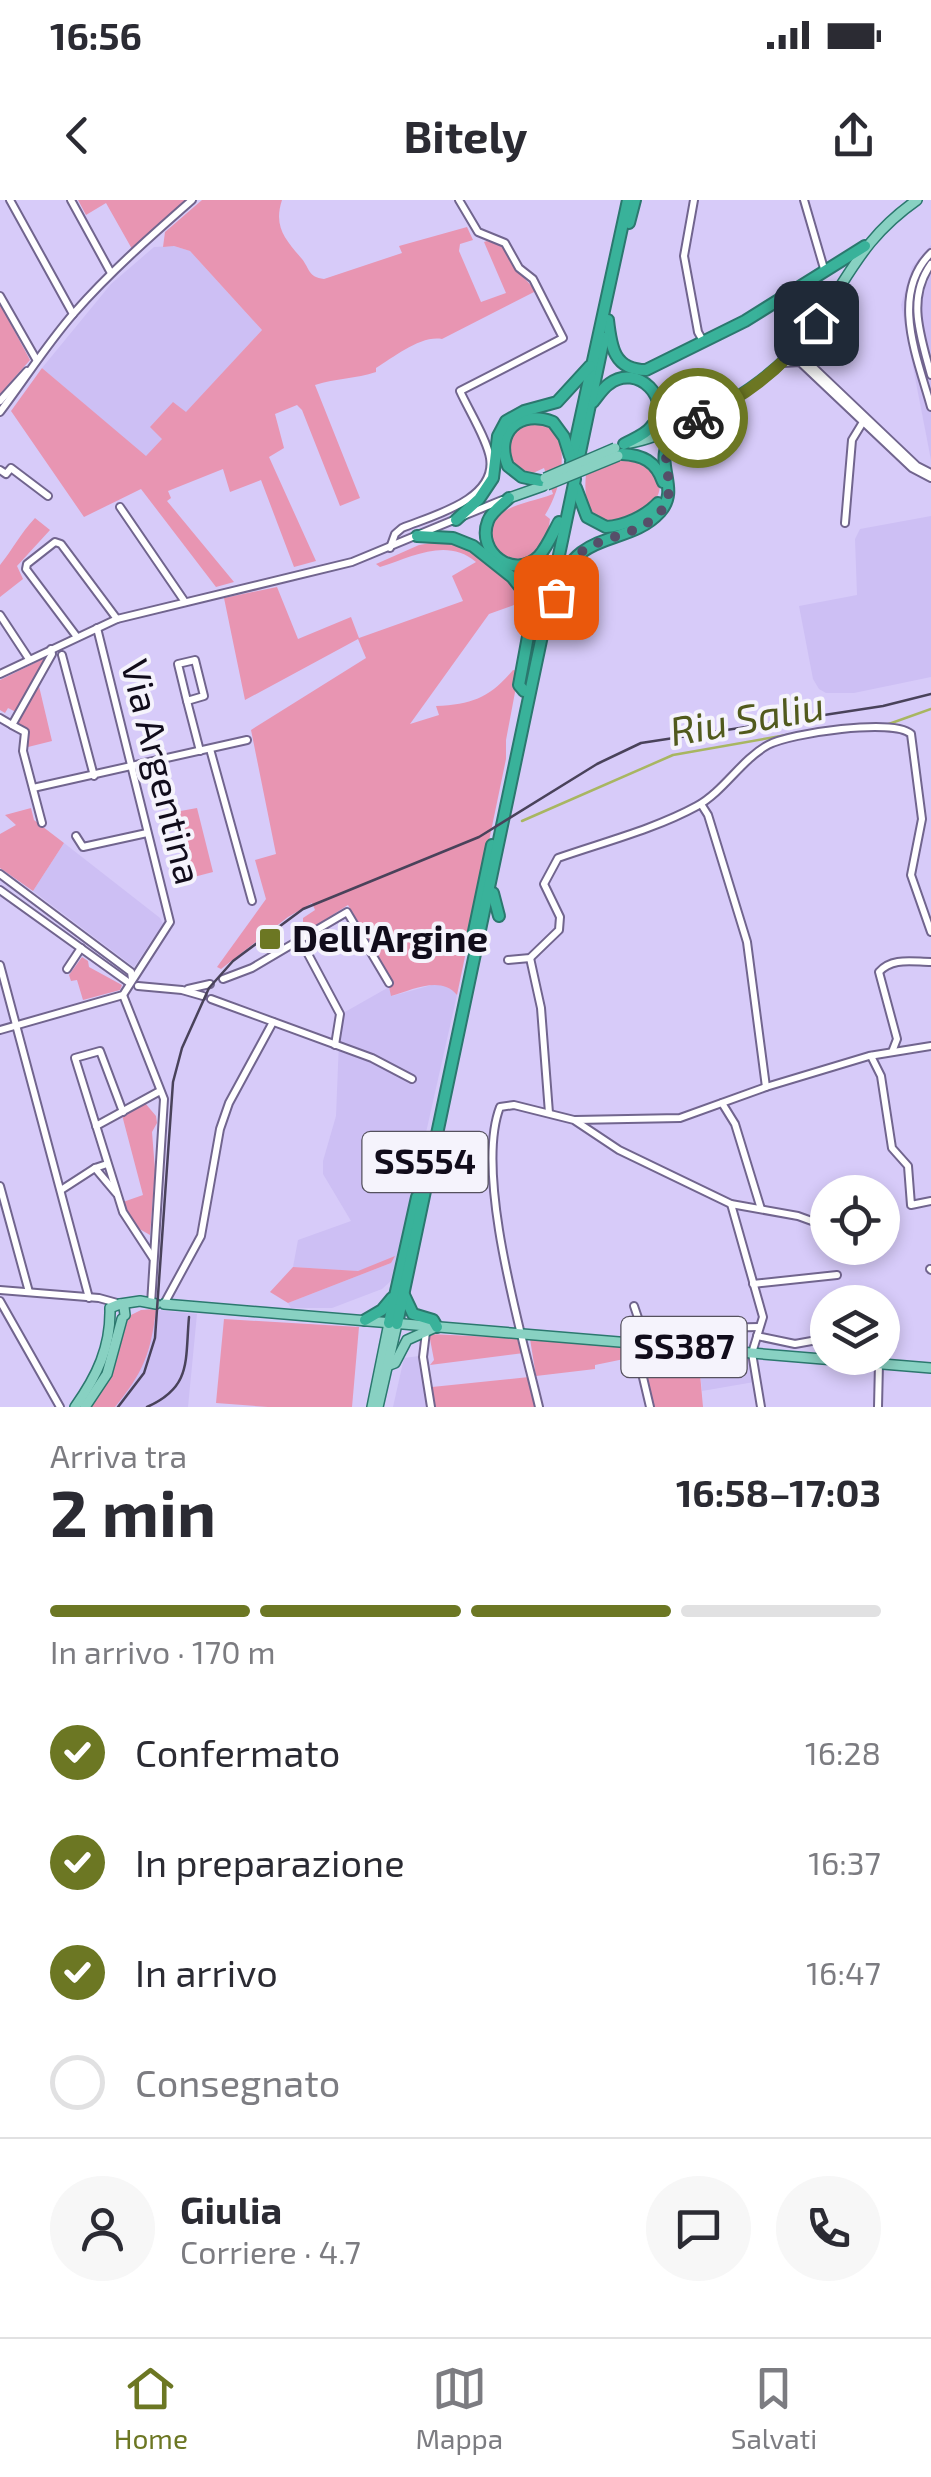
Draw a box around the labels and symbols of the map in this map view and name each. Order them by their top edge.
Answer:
pin [774,281,859,366]
courier [648,368,748,468]
pin [514,555,599,640]
street label: Via Argentina [113,654,213,889]
water label: Riu Saliu [666,680,828,754]
place label: Dell'Argine [292,914,488,960]
marker: Dell'Argine [257,926,283,952]
road number: SS554 [362,1132,488,1192]
road number: SS387 [622,1317,746,1377]

